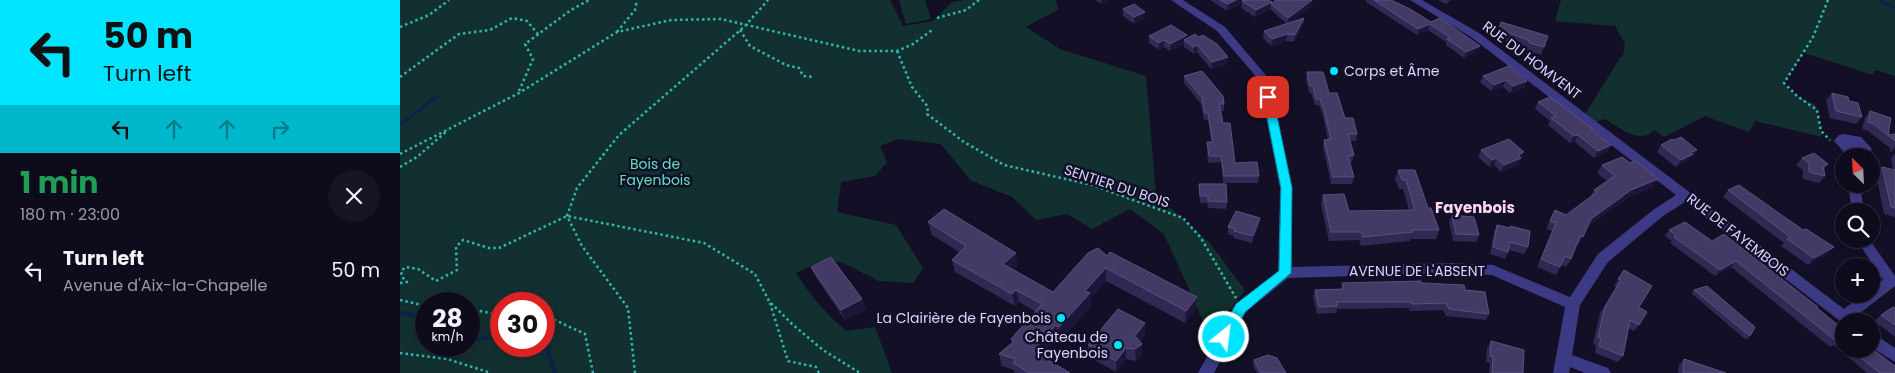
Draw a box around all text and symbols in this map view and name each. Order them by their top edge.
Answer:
text: 50 m [103,11,193,60]
street label: RUE DU HOMVENT [1479,16,1586,104]
icon: left [20,20,85,85]
text: Turn left [103,58,191,89]
place label: Corps et Âme [1344,61,1440,81]
marker: Corps et Âme [1328,65,1340,77]
pin [1247,76,1289,118]
icon: arrive [1254,83,1282,111]
icon: left [107,115,135,143]
icon: ahead [160,115,188,143]
icon: ahead [213,115,241,143]
icon: right [266,115,294,143]
north arrow [1835,148,1880,192]
map controls [1835,148,1880,358]
park label: Bois de Fayenbois [619,154,691,190]
street label: SENTIER DU BOIS [1062,159,1172,213]
text: 1 min [20,161,98,204]
button: close [328,170,380,222]
street label: RUE DE FAYEMBOIS [1683,189,1793,281]
district label: Fayenbois [1435,197,1515,218]
text: 180 m · 23:00 [20,203,120,226]
button: search [1835,203,1880,248]
text: Turn left [63,245,144,272]
icon: left [20,257,48,285]
text: 50 m [331,257,380,284]
button: + [1835,258,1880,303]
street label: AVENUE DE L'ABSENT [1349,261,1486,281]
text: Avenue d'Aix-la-Chapelle [63,274,267,297]
speed limit sign: 30 [490,292,555,357]
text: 28 [432,301,463,336]
place label: La Clairière de Fayenbois [877,308,1051,328]
position arrow [1197,310,1249,362]
marker: La Clairière de Fayenbois [1055,312,1067,324]
button: − [1835,313,1880,358]
place label: Château de Fayenbois [1025,327,1108,363]
text: km/h [432,328,463,345]
marker: Château de Fayenbois [1112,339,1124,351]

